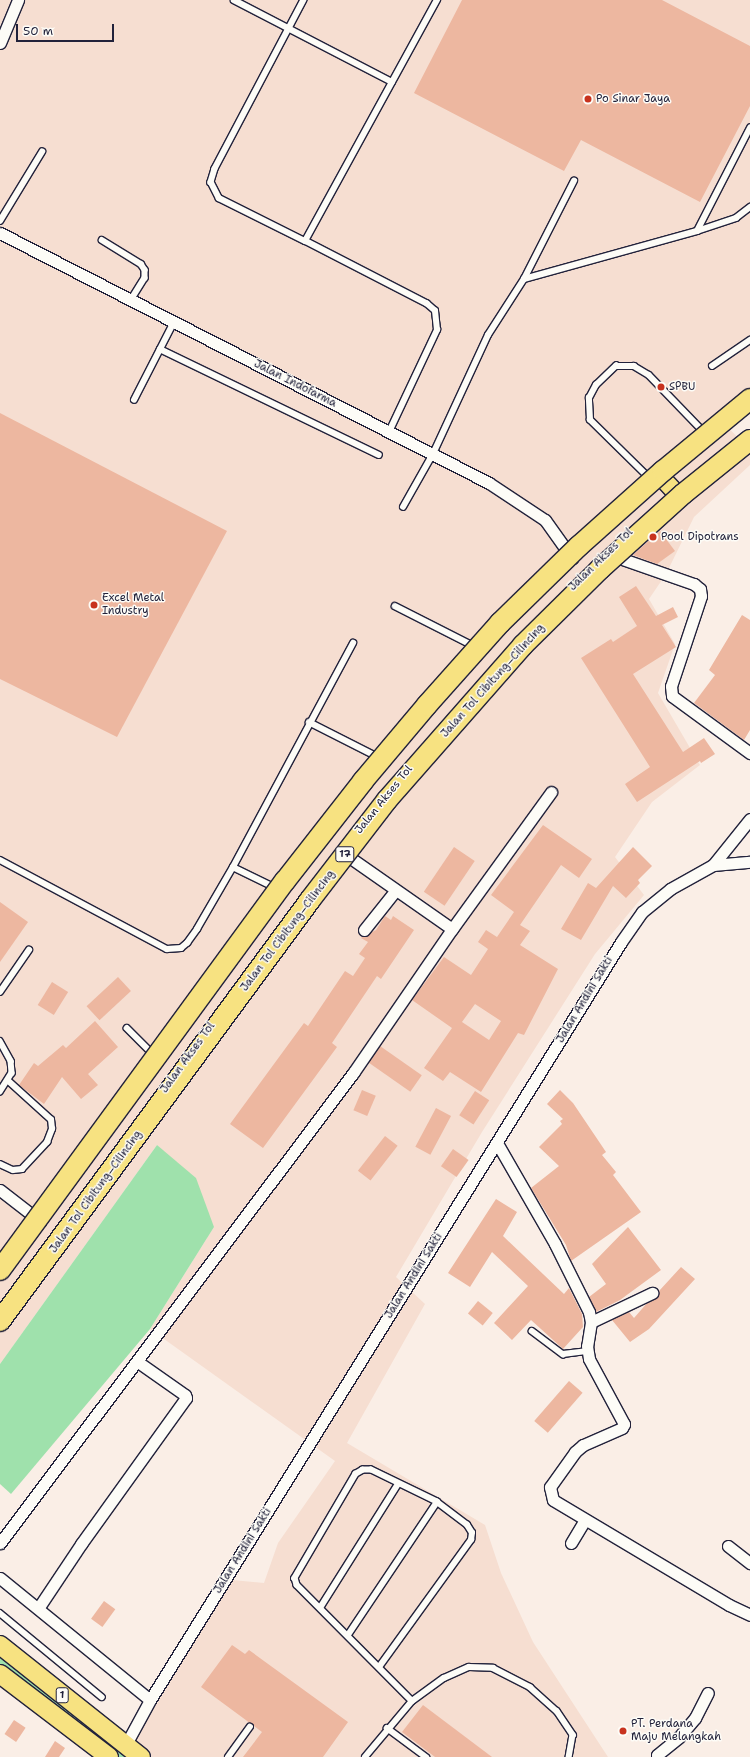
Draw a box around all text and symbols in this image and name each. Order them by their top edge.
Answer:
scale bar [18,16,116,42]
text: 50 m [23,23,53,39]
place label: Po Sinar Jaya [596,92,670,106]
marker: Po Sinar Jaya [583,94,593,104]
street label: Jalan Indofarma [251,357,339,411]
place label: SPBU [669,380,695,394]
marker: SPBU [656,382,666,392]
street label: Jalan Akses Tol [566,526,636,594]
place label: Pool Dipotrans [661,530,739,544]
marker: Pool Dipotrans [648,532,658,542]
place label: Excel Metal Industry [102,592,164,618]
marker: Excel Metal Industry [89,600,99,610]
street label: Jalan Tol Cibitung–Cilincing [438,621,548,741]
street label: Jalan Akses Tol [352,763,416,837]
road number: 17 [335,846,355,862]
street label: Jalan Tol Cibitung–Cilincing [238,868,338,994]
street label: Jalan Andini Sakti [554,954,616,1046]
street label: Jalan Akses Tol [158,1020,218,1096]
street label: Jalan Tol Cibitung–Cilincing [47,1128,145,1256]
street label: Jalan Andini Sakti [382,1231,446,1321]
street label: Jalan Andini Sakti [211,1506,275,1596]
road number: 1 [55,1687,69,1703]
place label: PT. Perdana Maju Melangkah [631,1718,721,1744]
marker: PT. Perdana Maju Melangkah [618,1726,628,1736]

